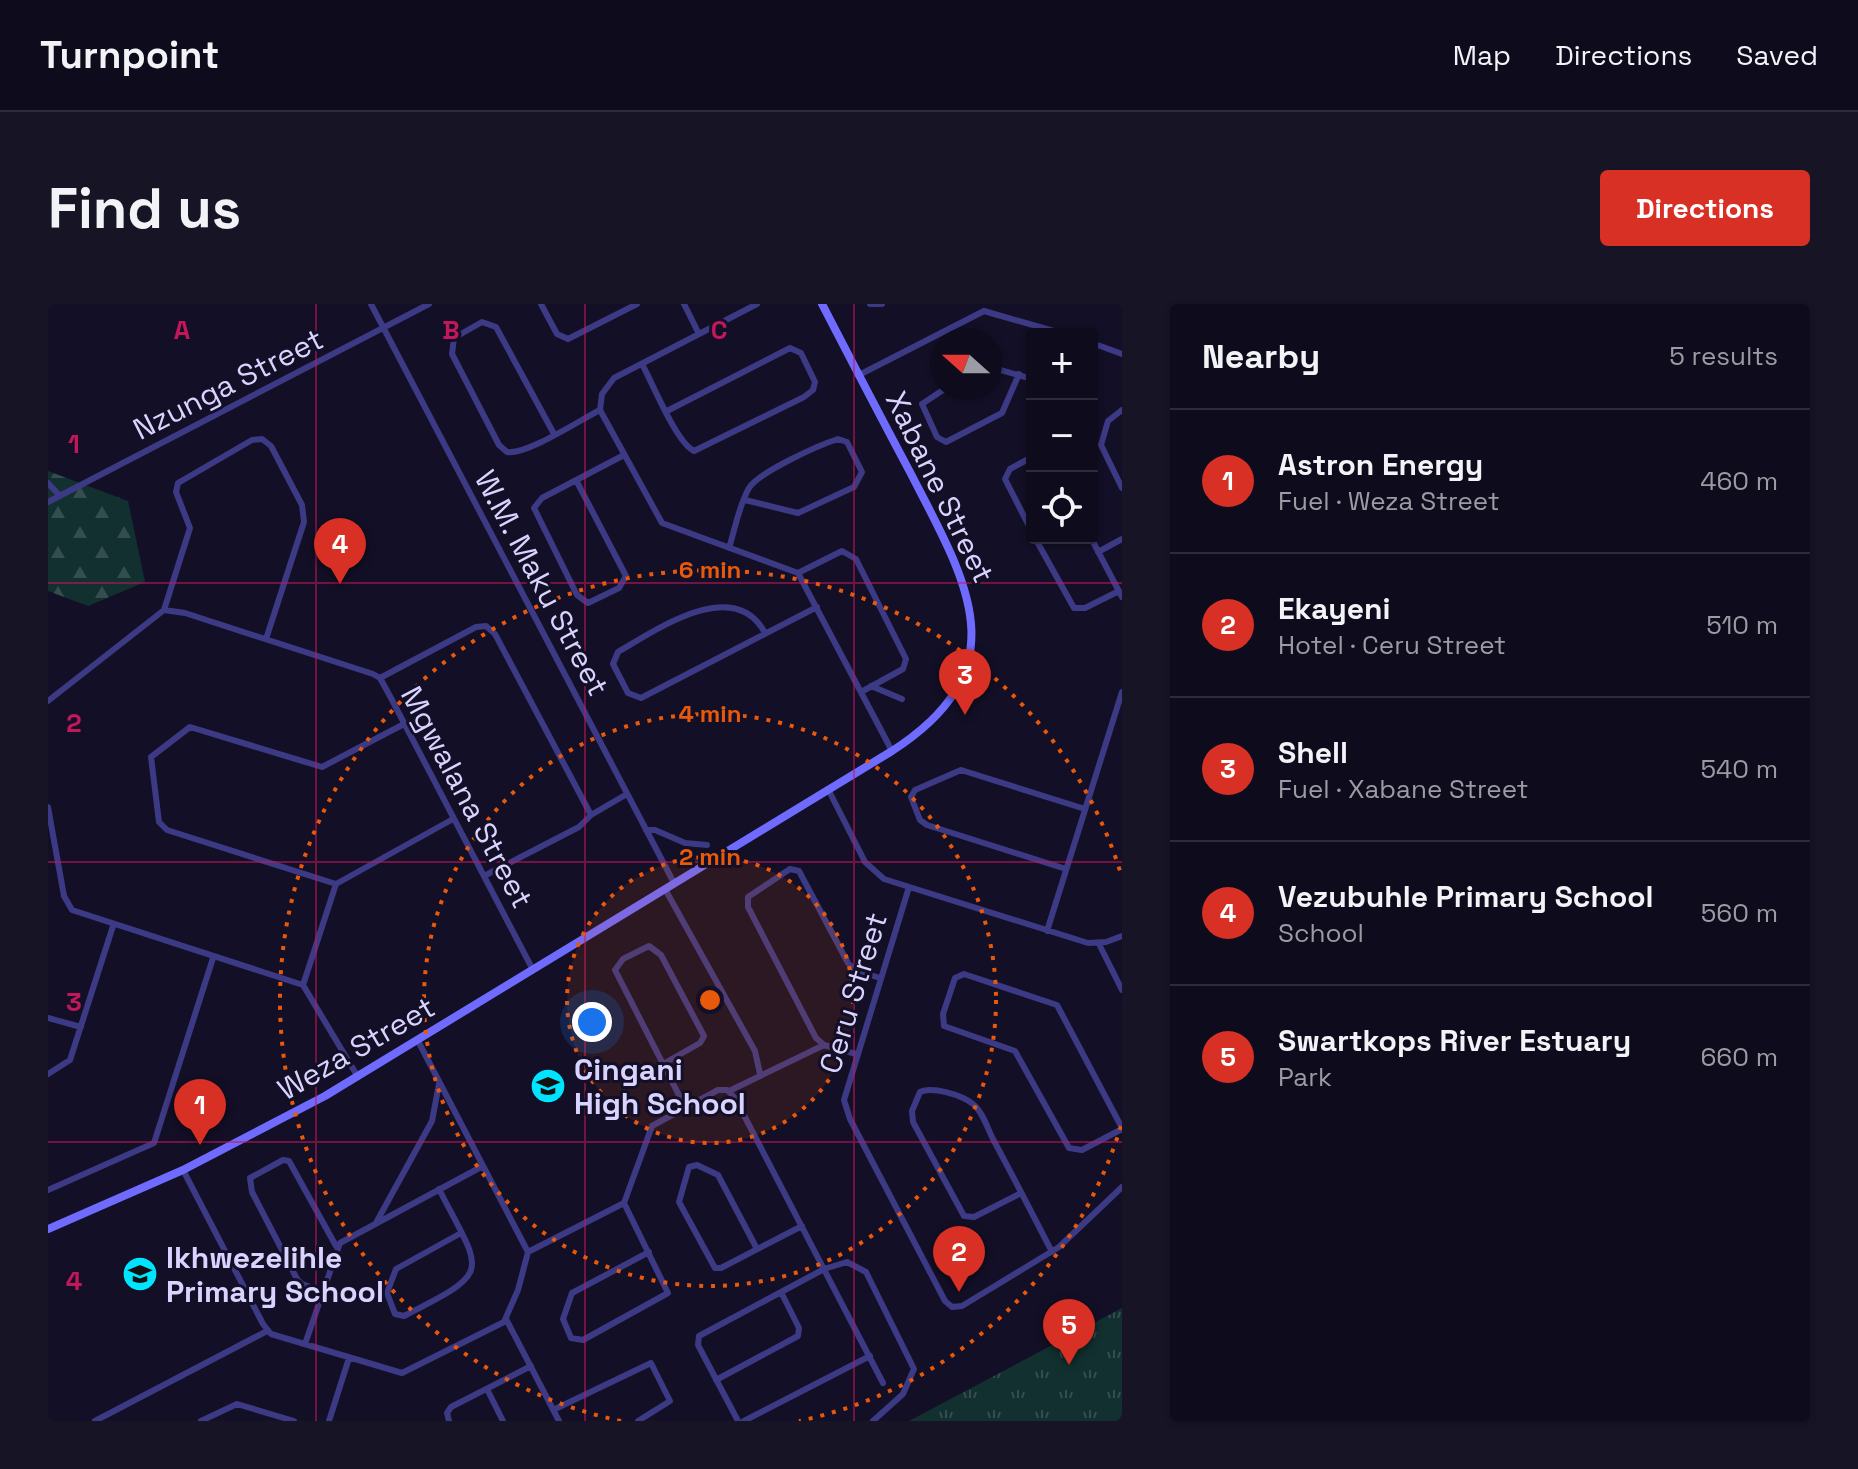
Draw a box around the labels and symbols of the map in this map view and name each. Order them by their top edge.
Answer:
text: A [174,313,191,347]
text: B [442,313,460,347]
text: C [711,313,727,347]
street label: Nzunga Street [126,319,330,449]
north arrow [930,328,1002,400]
street label: Xabane Street [877,385,1003,589]
text: 1 [68,427,80,461]
street label: W.M. Maku Street [466,464,618,702]
pin: 4 [314,518,366,584]
text: 6 min [679,554,741,585]
pin: 3 [939,649,991,715]
street label: Mgwalana Street [392,679,542,915]
text: 4 min [678,698,742,729]
text: 2 [66,706,82,740]
text: 2 min [679,841,741,872]
street label: Ceru Street [810,908,896,1078]
text: 3 [66,985,82,1019]
centre of rings [696,986,724,1014]
street label: Weza Street [270,987,442,1109]
your location [572,1002,612,1042]
place label: Cingani High School [574,1050,746,1123]
school or university icon: Cingani High School [529,1067,567,1105]
pin: 1 [174,1079,226,1145]
pin: 2 [933,1226,985,1292]
place label: Ikhwezelihle Primary School [166,1238,384,1311]
school or university icon: Ikhwezelihle Primary School [121,1255,159,1293]
text: 4 [66,1264,82,1298]
pin: 5 [1043,1299,1095,1365]

